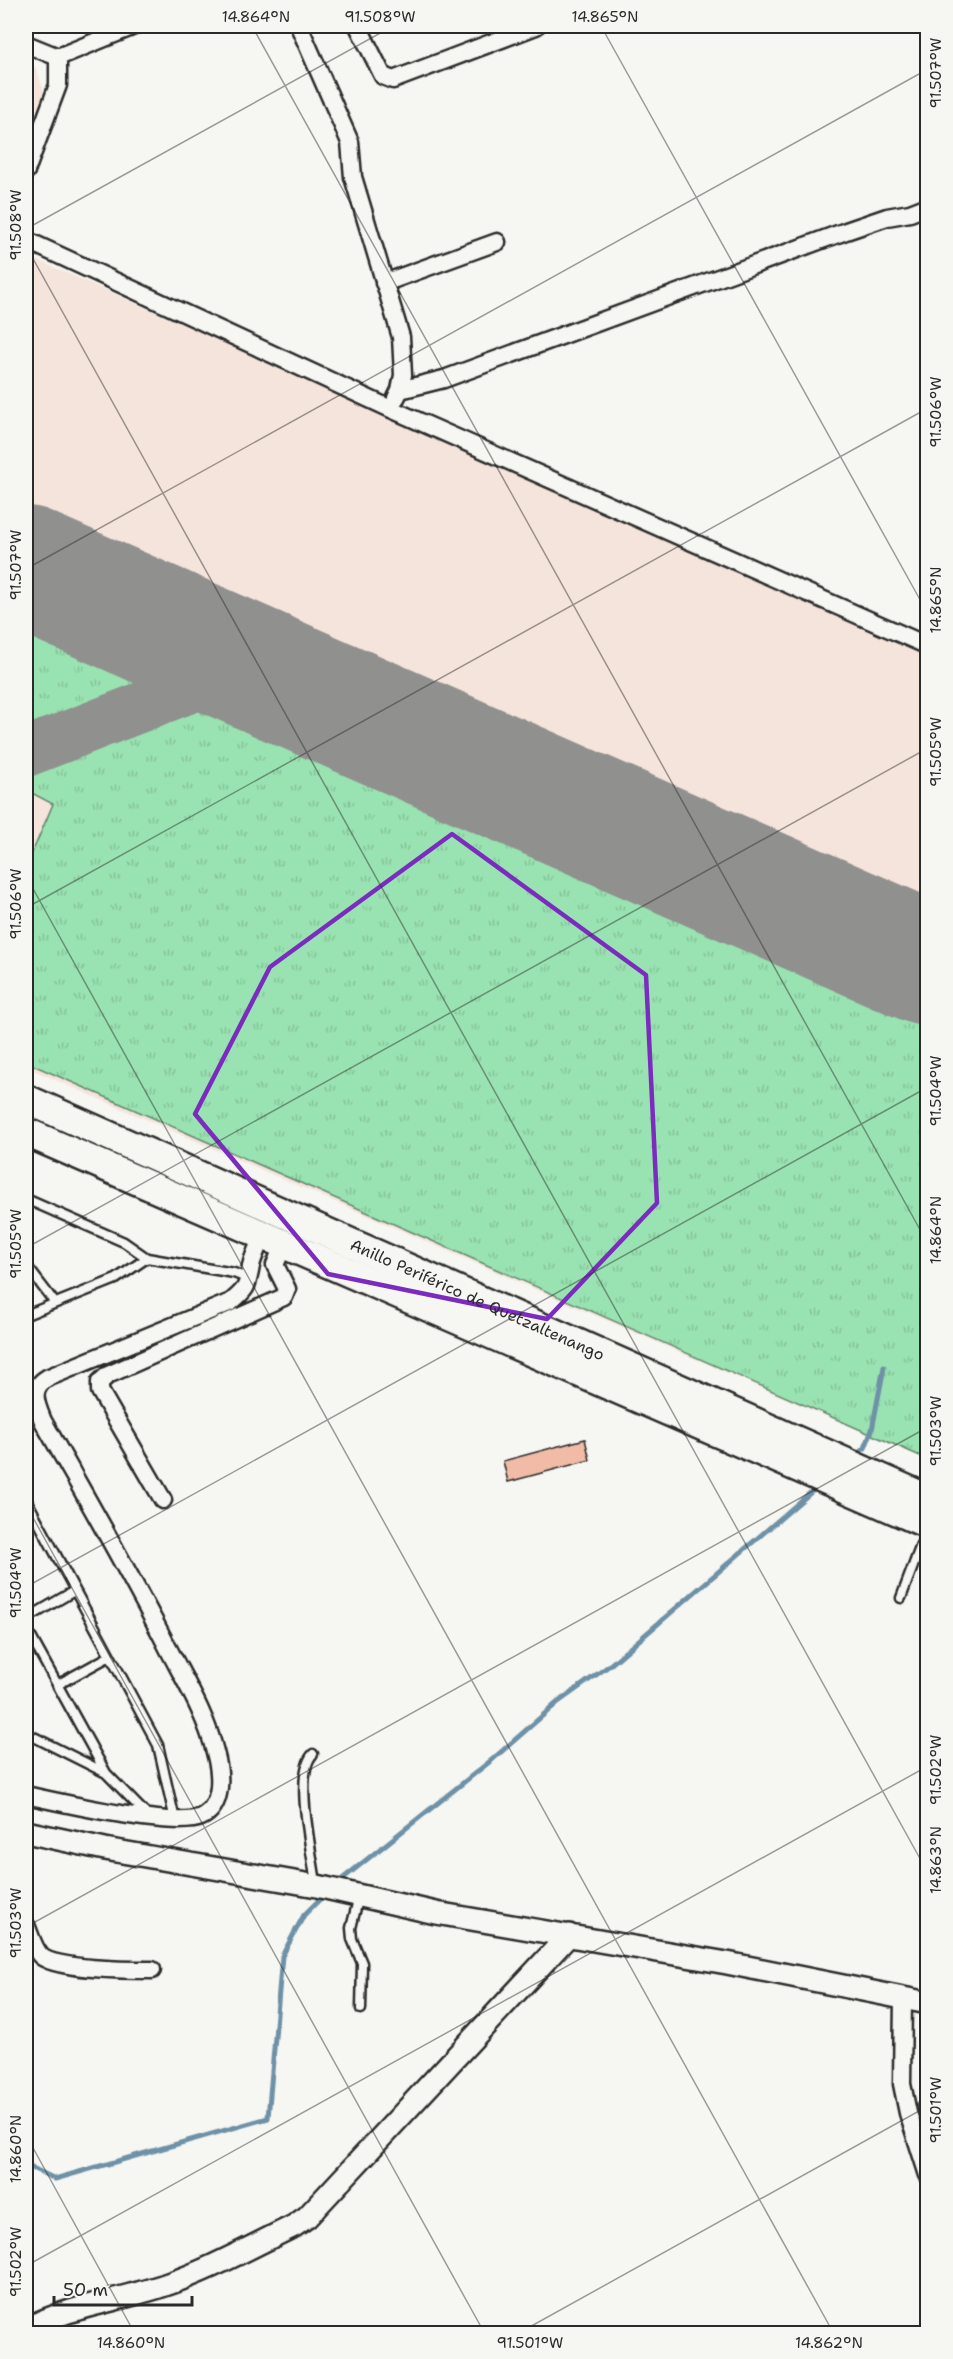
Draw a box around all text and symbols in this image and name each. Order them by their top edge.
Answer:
text: 14.864°N [222,7,290,27]
text: 91.508°W [344,7,416,27]
text: 14.865°N [571,7,639,27]
text: 91.507°W [926,38,946,108]
text: 91.508°W [6,189,26,261]
text: 91.506°W [926,376,946,448]
text: 91.507°W [6,530,26,600]
text: 14.865°N [926,566,946,634]
text: 91.505°W [926,717,946,787]
text: 91.506°W [6,868,26,940]
text: 91.504°W [926,1055,946,1127]
text: 14.864°N [926,1196,946,1264]
text: 91.505°W [6,1209,26,1279]
street label: Anillo Periférico de Quetzaltenango [347,1234,608,1365]
text: 91.503°W [926,1396,946,1466]
text: 91.504°W [6,1547,26,1619]
text: 91.502°W [926,1735,946,1805]
text: 14.863°N [926,1826,946,1894]
text: 91.503°W [6,1888,26,1958]
text: 91.501°W [926,2077,946,2143]
text: 14.860°N [6,2115,26,2183]
text: 91.502°W [6,2227,26,2297]
scale bar [54,2269,192,2307]
text: 50 m [63,2278,108,2302]
text: 14.860°N [97,2333,165,2353]
text: 91.501°W [497,2333,563,2353]
text: 14.862°N [795,2333,863,2353]

